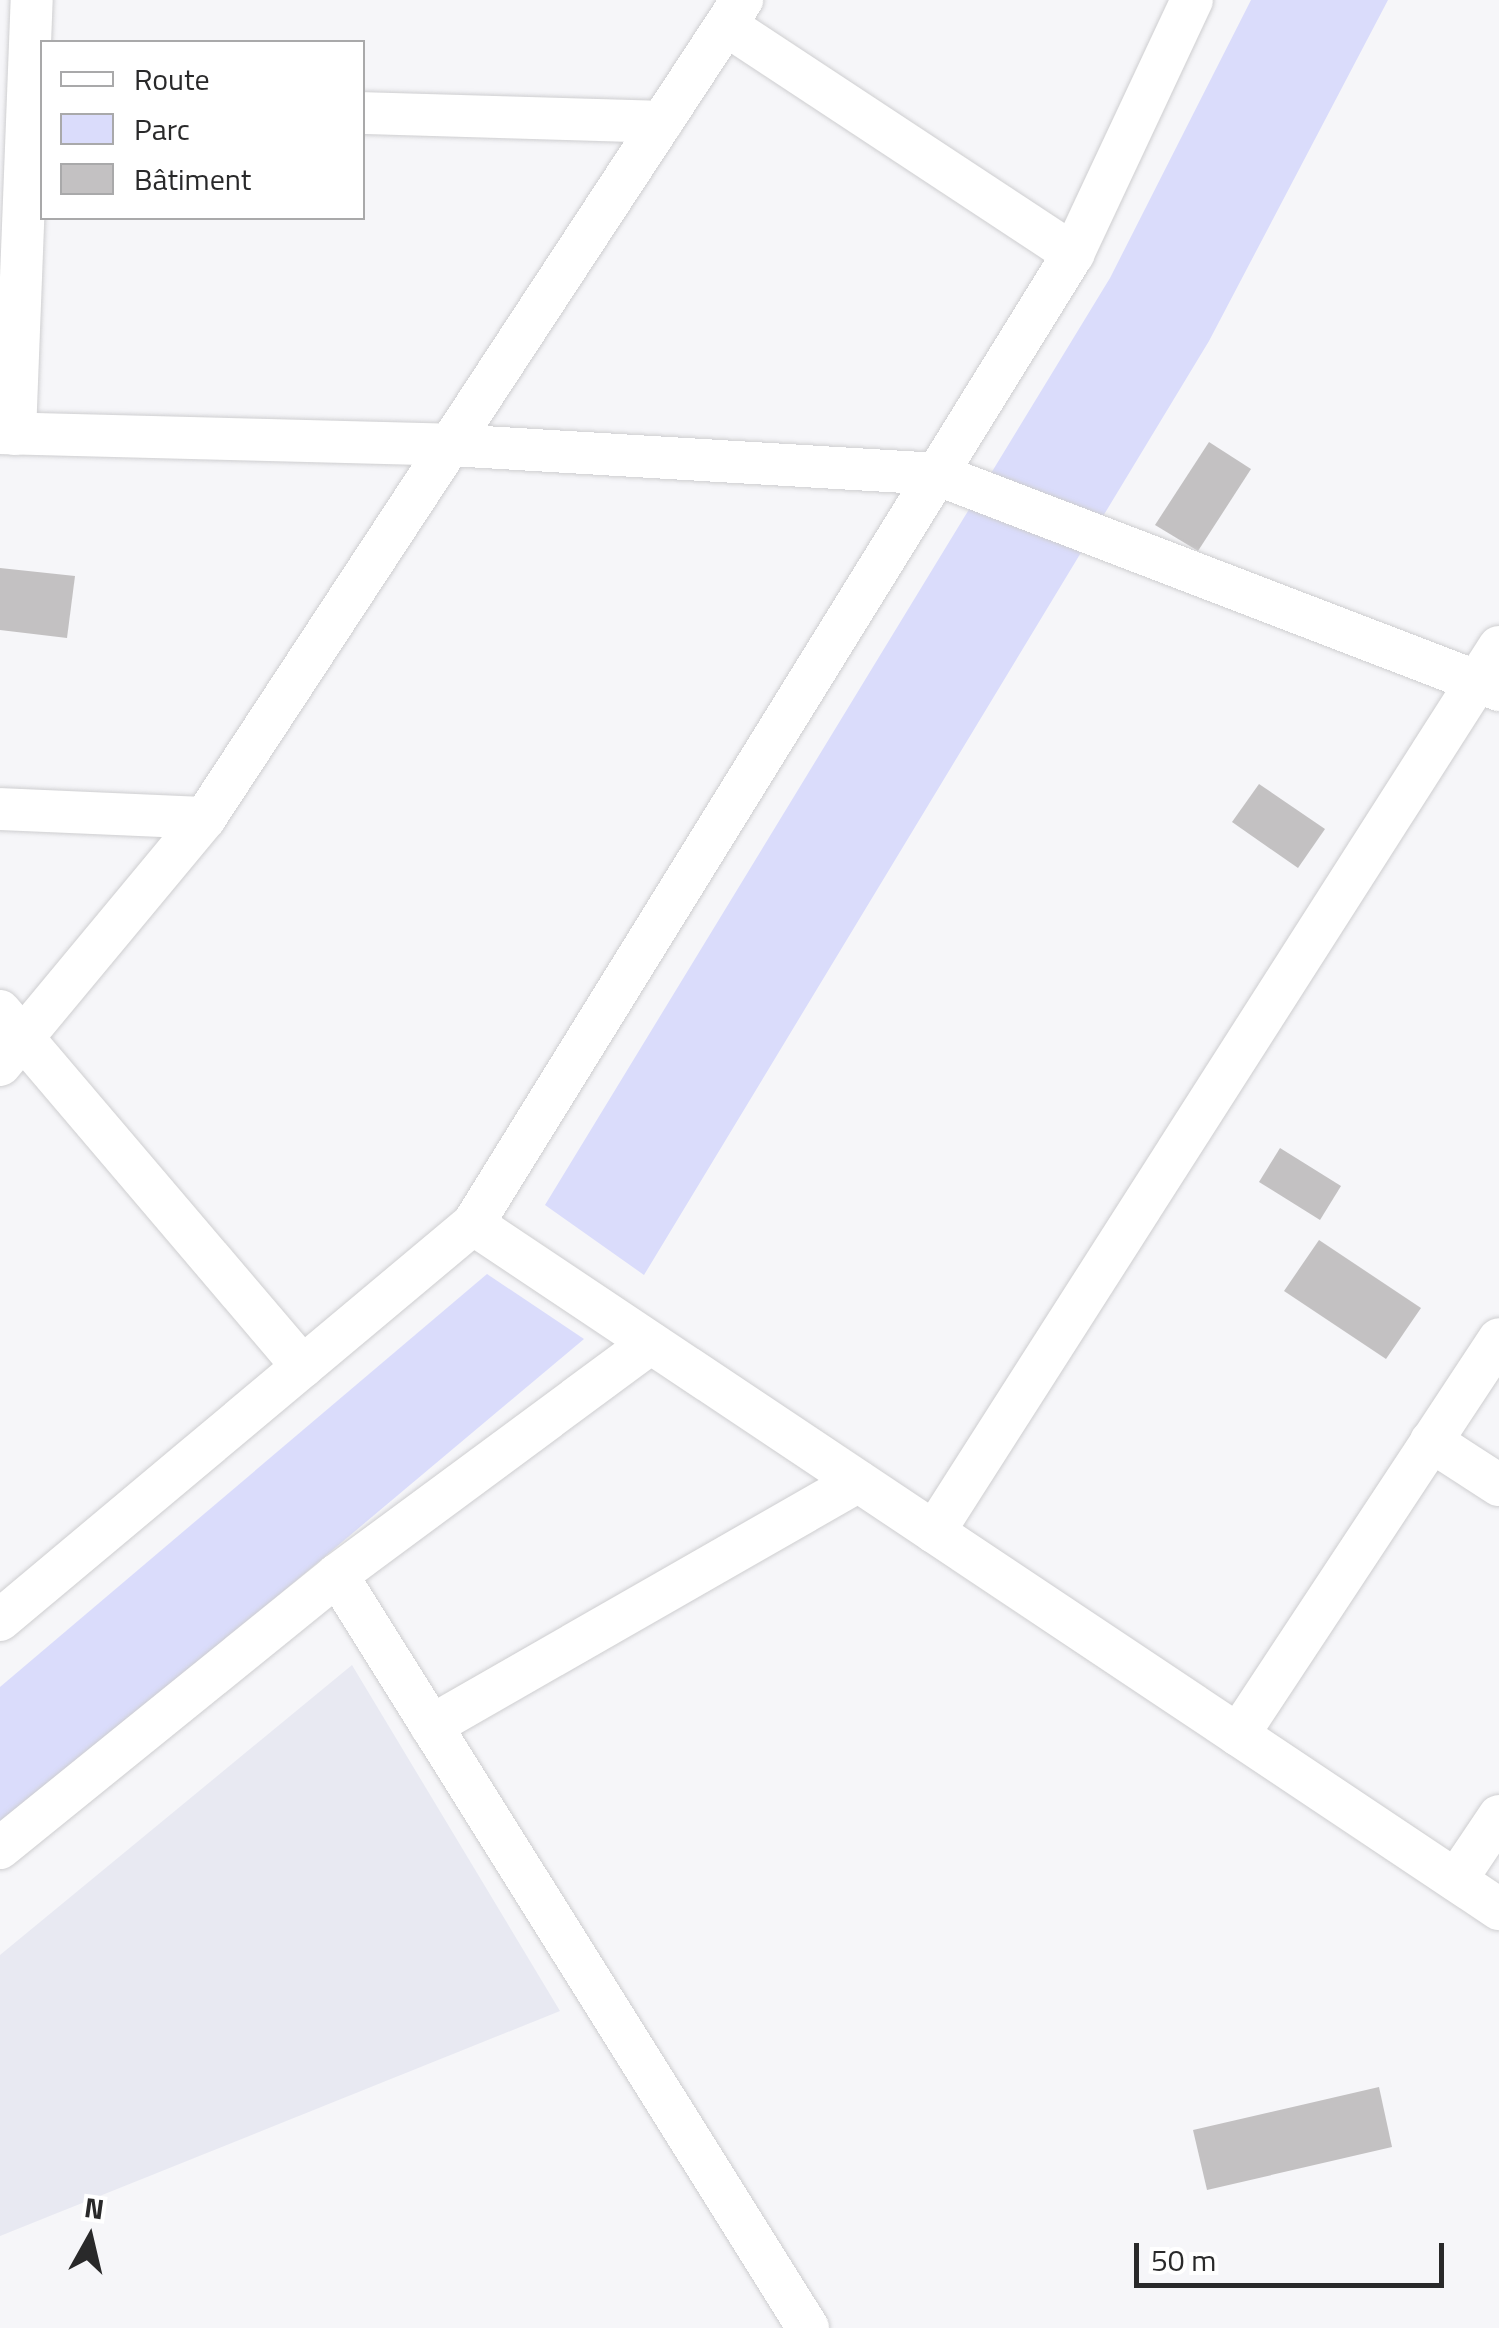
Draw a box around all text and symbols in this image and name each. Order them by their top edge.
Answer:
legend [40,40,365,220]
text: Route [134,56,210,102]
text: Parc [134,106,190,152]
text: Bâtiment [134,156,251,202]
text: N [82,2185,107,2230]
north arrow [40,2188,140,2288]
scale bar [1139,2223,1449,2285]
text: 50 m [1151,2237,1216,2283]

